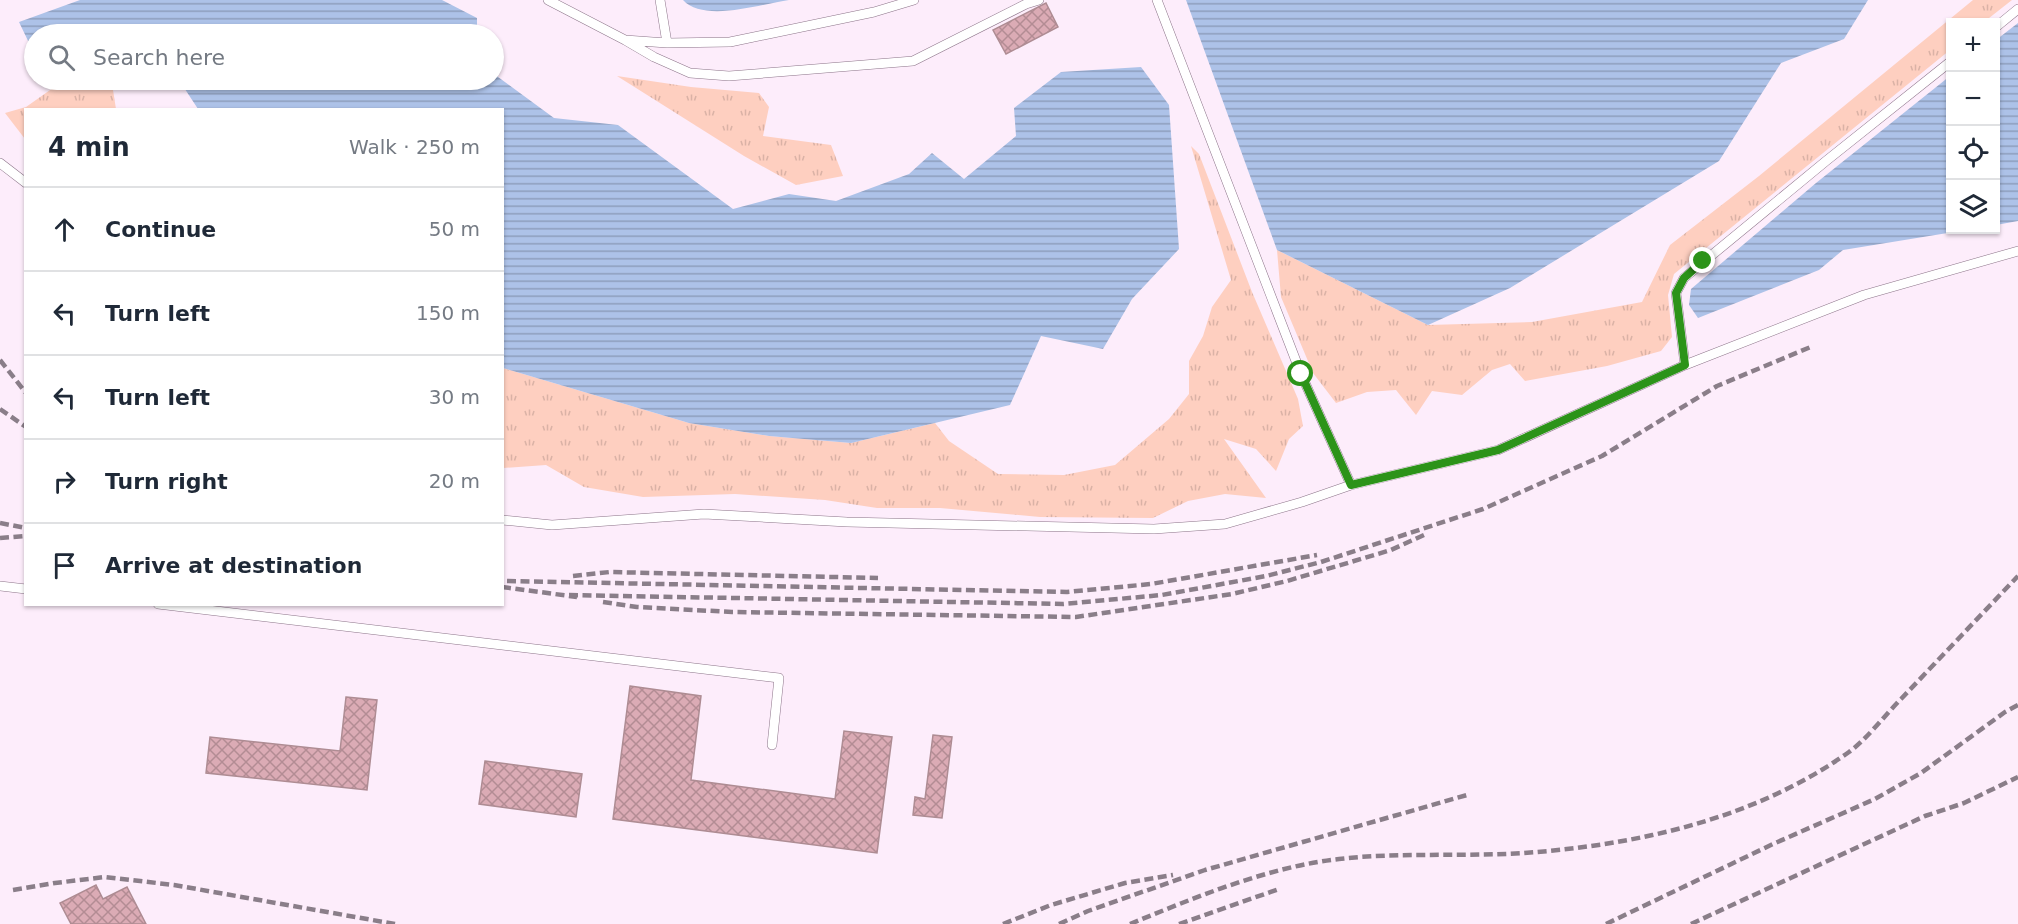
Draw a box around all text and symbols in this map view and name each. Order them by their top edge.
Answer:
map controls [1946,18,2000,234]
button: + [1946,18,2000,72]
search box [24,24,504,90]
icon: search [45,41,78,74]
text: Search here [93,45,225,70]
button: − [1946,72,2000,126]
button: locate [1946,126,2000,180]
text: 4 min [48,132,130,162]
text: Walk · 250 m [349,135,480,159]
button: layers [1946,180,2000,234]
icon: ahead [48,213,81,246]
text: Continue [105,217,216,242]
text: 50 m [429,217,480,241]
route end [1689,247,1715,273]
icon: left [48,297,81,330]
text: Turn left [105,301,210,326]
text: 150 m [416,301,480,325]
route start [1287,360,1313,386]
icon: left [48,381,81,414]
text: Turn left [105,385,210,410]
text: 30 m [429,385,480,409]
icon: right [48,465,81,498]
text: Turn right [105,469,228,494]
text: 20 m [429,469,480,493]
icon: arrive [48,549,81,582]
text: Arrive at destination [105,553,362,578]

